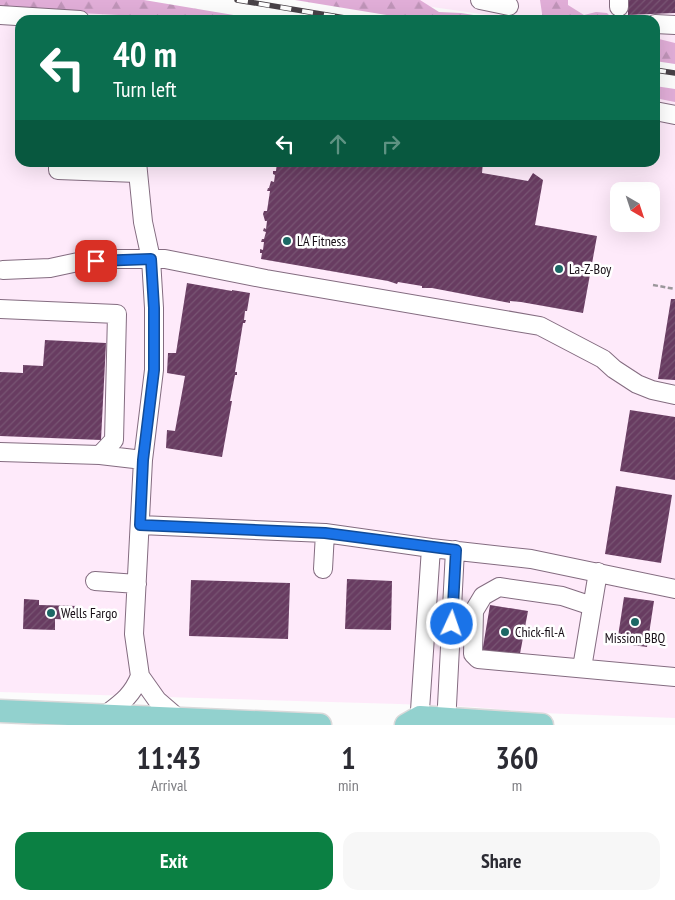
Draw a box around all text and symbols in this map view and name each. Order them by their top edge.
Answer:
text: 40 m [113,31,177,77]
icon: left [30,35,95,100]
text: Turn left [113,75,177,103]
icon: left [271,130,299,158]
icon: ahead [324,130,352,158]
icon: right [377,130,405,158]
north arrow [610,182,660,232]
map controls [610,182,660,232]
place label: LA Fitness [297,232,346,250]
marker: LA Fitness [281,235,293,247]
pin [75,240,117,282]
icon: arrive [82,247,110,275]
place label: La-Z-Boy [569,260,612,278]
marker: La-Z-Boy [553,263,565,275]
position arrow [425,597,477,649]
place label: Wells Fargo [61,604,117,622]
marker: Wells Fargo [45,607,57,619]
marker: Mission BBQ [629,616,641,628]
place label: Chick-fil-A [515,623,565,641]
marker: Chick-fil-A [499,626,511,638]
place label: Mission BBQ [605,629,666,647]
text: 11:43 [137,738,201,777]
text: 1 [341,738,356,777]
text: 360 [495,738,538,777]
text: Arrival [151,775,187,795]
text: min [338,775,359,795]
text: m [512,775,522,795]
button: Exit [15,832,333,890]
button: Share [343,832,660,890]

